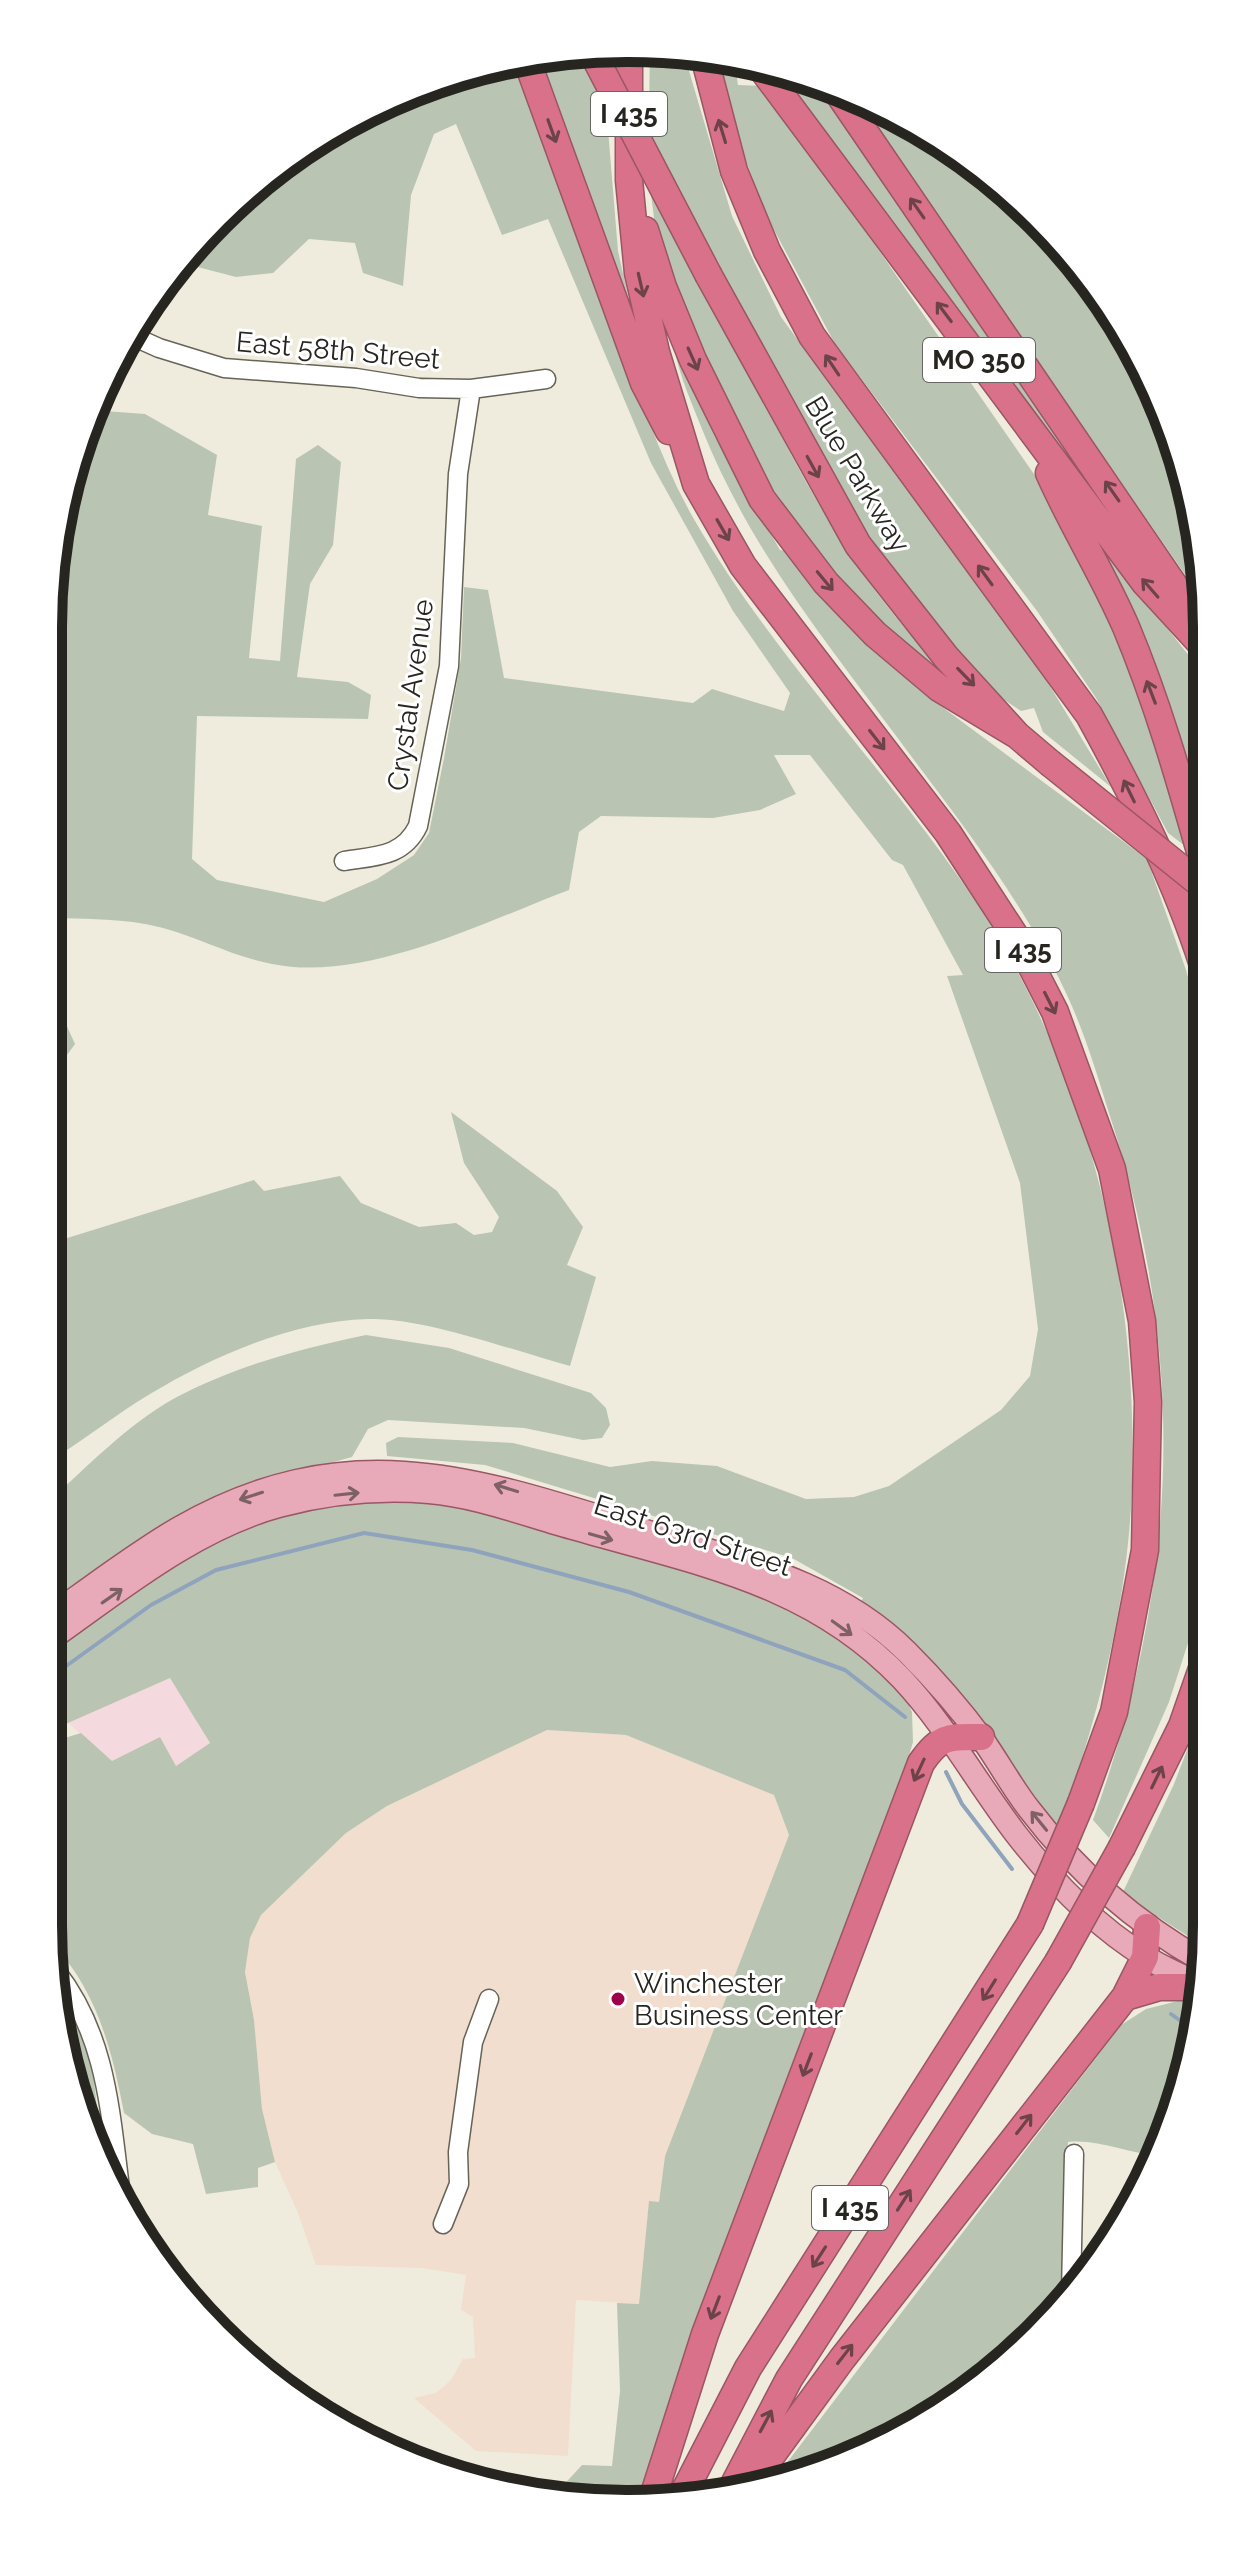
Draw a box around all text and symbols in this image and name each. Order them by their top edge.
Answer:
road number: I 435 [591,92,667,136]
one-way arrow [546,118,561,143]
one-way arrow [714,118,729,144]
one-way arrow [909,198,925,220]
one-way arrow [634,272,649,298]
one-way arrow [935,302,952,324]
street label: East 58th Street [235,325,442,376]
road number: MO 350 [923,338,1035,382]
one-way arrow [686,347,701,371]
one-way arrow [823,355,840,377]
street label: Blue Parkway [798,390,917,558]
one-way arrow [806,455,822,479]
one-way arrow [1104,481,1120,503]
one-way arrow [716,518,731,542]
one-way arrow [977,565,994,586]
one-way arrow [816,570,834,591]
one-way arrow [1141,578,1159,598]
street label: Crystal Avenue [381,597,440,793]
one-way arrow [956,667,975,687]
one-way arrow [1143,681,1157,705]
one-way arrow [868,728,885,750]
one-way arrow [1121,779,1136,803]
road number: I 435 [985,928,1061,972]
one-way arrow [1043,990,1059,1014]
one-way arrow [494,1480,519,1494]
one-way arrow [333,1487,360,1502]
street label: East 63rd Street [590,1488,796,1583]
one-way arrow [238,1489,264,1504]
one-way arrow [587,1530,613,1545]
one-way arrow [100,1588,122,1604]
one-way arrow [831,1620,853,1636]
one-way arrow [911,1758,926,1782]
one-way arrow [1150,1766,1165,1790]
one-way arrow [1030,1811,1048,1832]
place label: Winchester Business Center [634,1967,843,2032]
one-way arrow [980,1979,997,2001]
marker: Winchester Business Center [609,1990,627,2008]
one-way arrow [799,2052,813,2077]
one-way arrow [1015,2114,1033,2135]
road number: I 435 [812,2186,888,2230]
one-way arrow [896,2190,913,2212]
one-way arrow [810,2245,826,2268]
one-way arrow [707,2296,721,2320]
one-way arrow [837,2344,854,2365]
one-way arrow [759,2409,775,2433]

